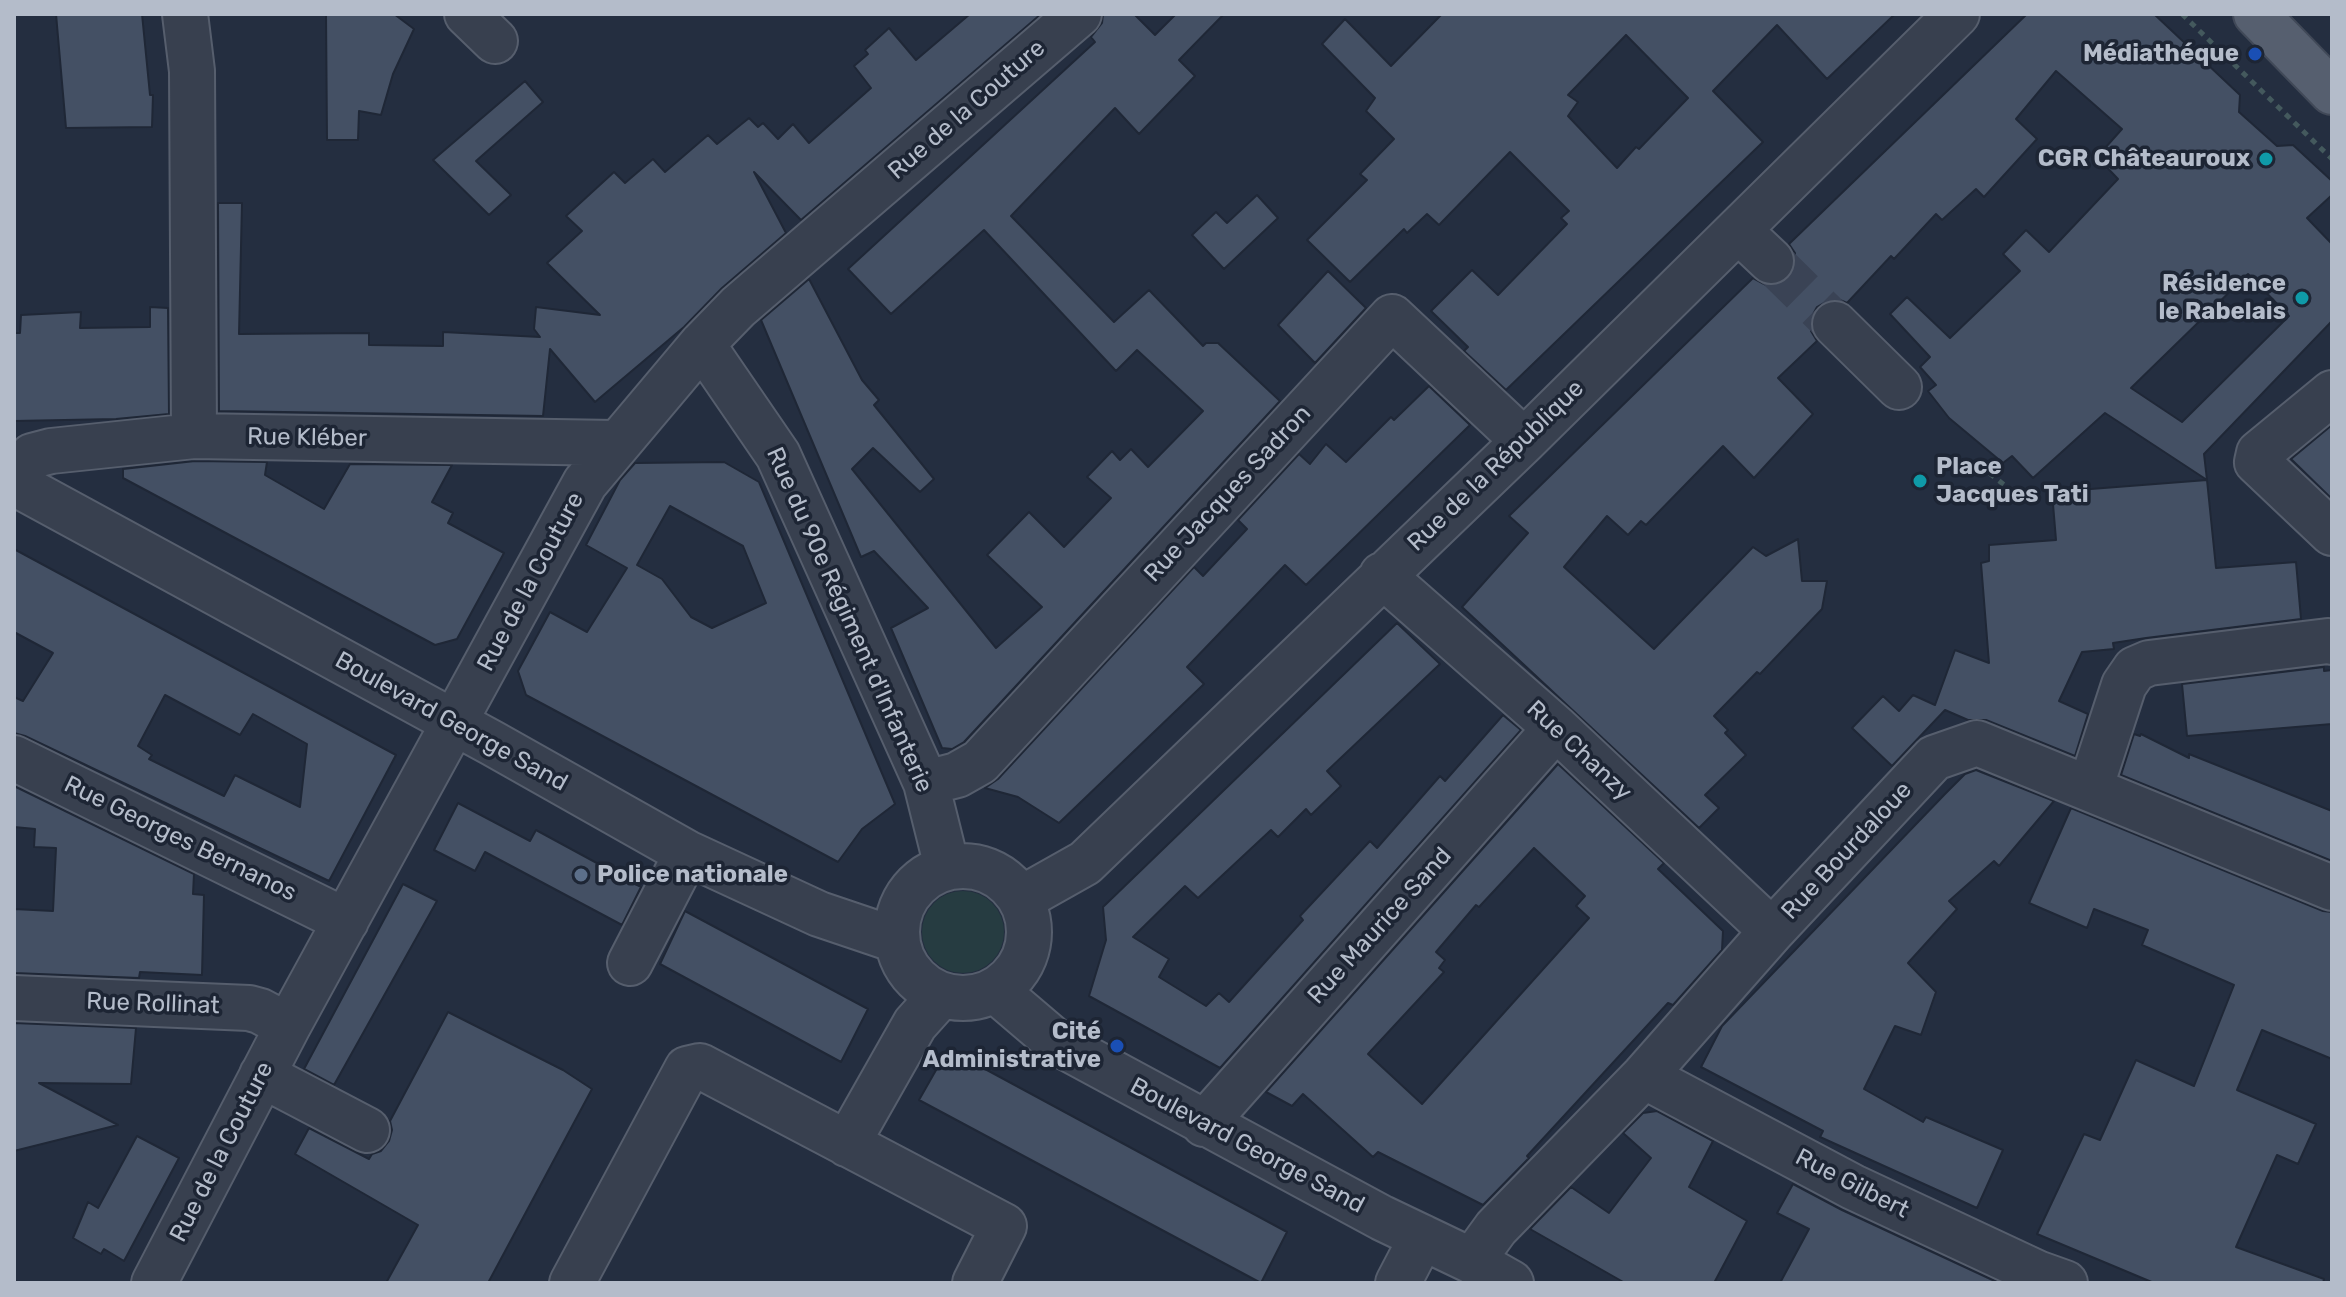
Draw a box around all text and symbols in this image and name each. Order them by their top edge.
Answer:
street label: Rue de la Couture [883,34,1051,186]
place label: Médiathéque [2083,40,2239,68]
marker: Médiathéque [2246,45,2264,63]
place label: CGR Châteauroux [2038,145,2250,173]
marker: CGR Châteauroux [2257,150,2275,168]
place label: Résidence le Rabelais [2158,270,2286,326]
marker: Résidence le Rabelais [2293,289,2311,307]
street label: Rue de la République [1402,374,1590,558]
street label: Rue Jacques Sadron [1139,400,1317,588]
street label: Rue Kléber [247,423,367,453]
street label: Rue du 90e Régiment d'Infanterie [760,443,938,797]
place label: Place Jacques Tati [1936,453,2089,509]
marker: Place Jacques Tati [1911,472,1929,490]
street label: Rue de la Couture [472,488,590,676]
street label: Boulevard George Sand [330,646,572,798]
street label: Rue Chanzy [1520,695,1638,807]
street label: Rue Georges Bernanos [59,770,301,908]
street label: Rue Bourdaloue [1776,776,1918,926]
street label: Rue Maurice Sand [1302,842,1458,1010]
place label: Police nationale [597,861,788,889]
marker: Police nationale [572,866,590,884]
street label: Rue Rollinat [86,987,220,1021]
place label: Cité Administrative [922,1018,1101,1074]
marker: Cité Administrative [1108,1037,1126,1055]
street label: Rue de la Couture [164,1057,280,1247]
street label: Boulevard George Sand [1125,1072,1369,1220]
street label: Rue Gilbert [1790,1143,1914,1225]

